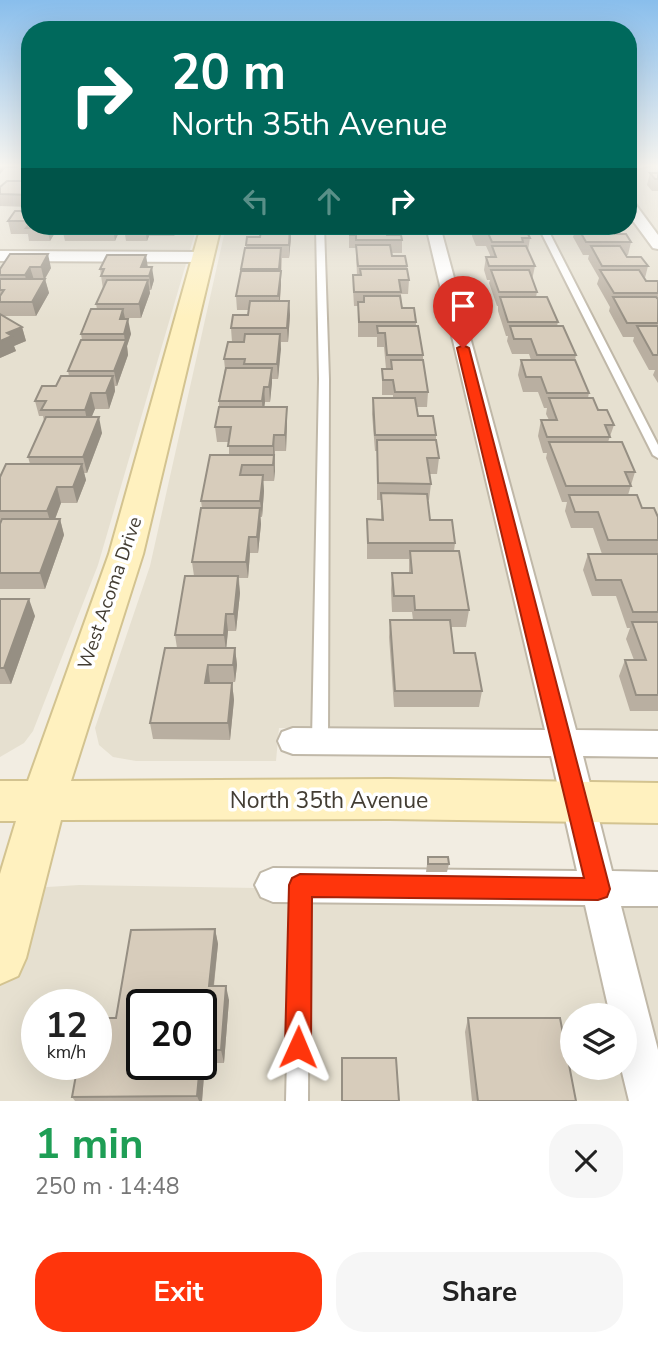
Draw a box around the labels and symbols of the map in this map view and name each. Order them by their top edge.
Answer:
pin [433,276,493,348]
street label: West Acoma Drive [72,513,148,673]
street label: North 35th Avenue [230,785,428,816]
speed limit sign: 20 [126,989,217,1080]
position arrow [261,1010,335,1084]

